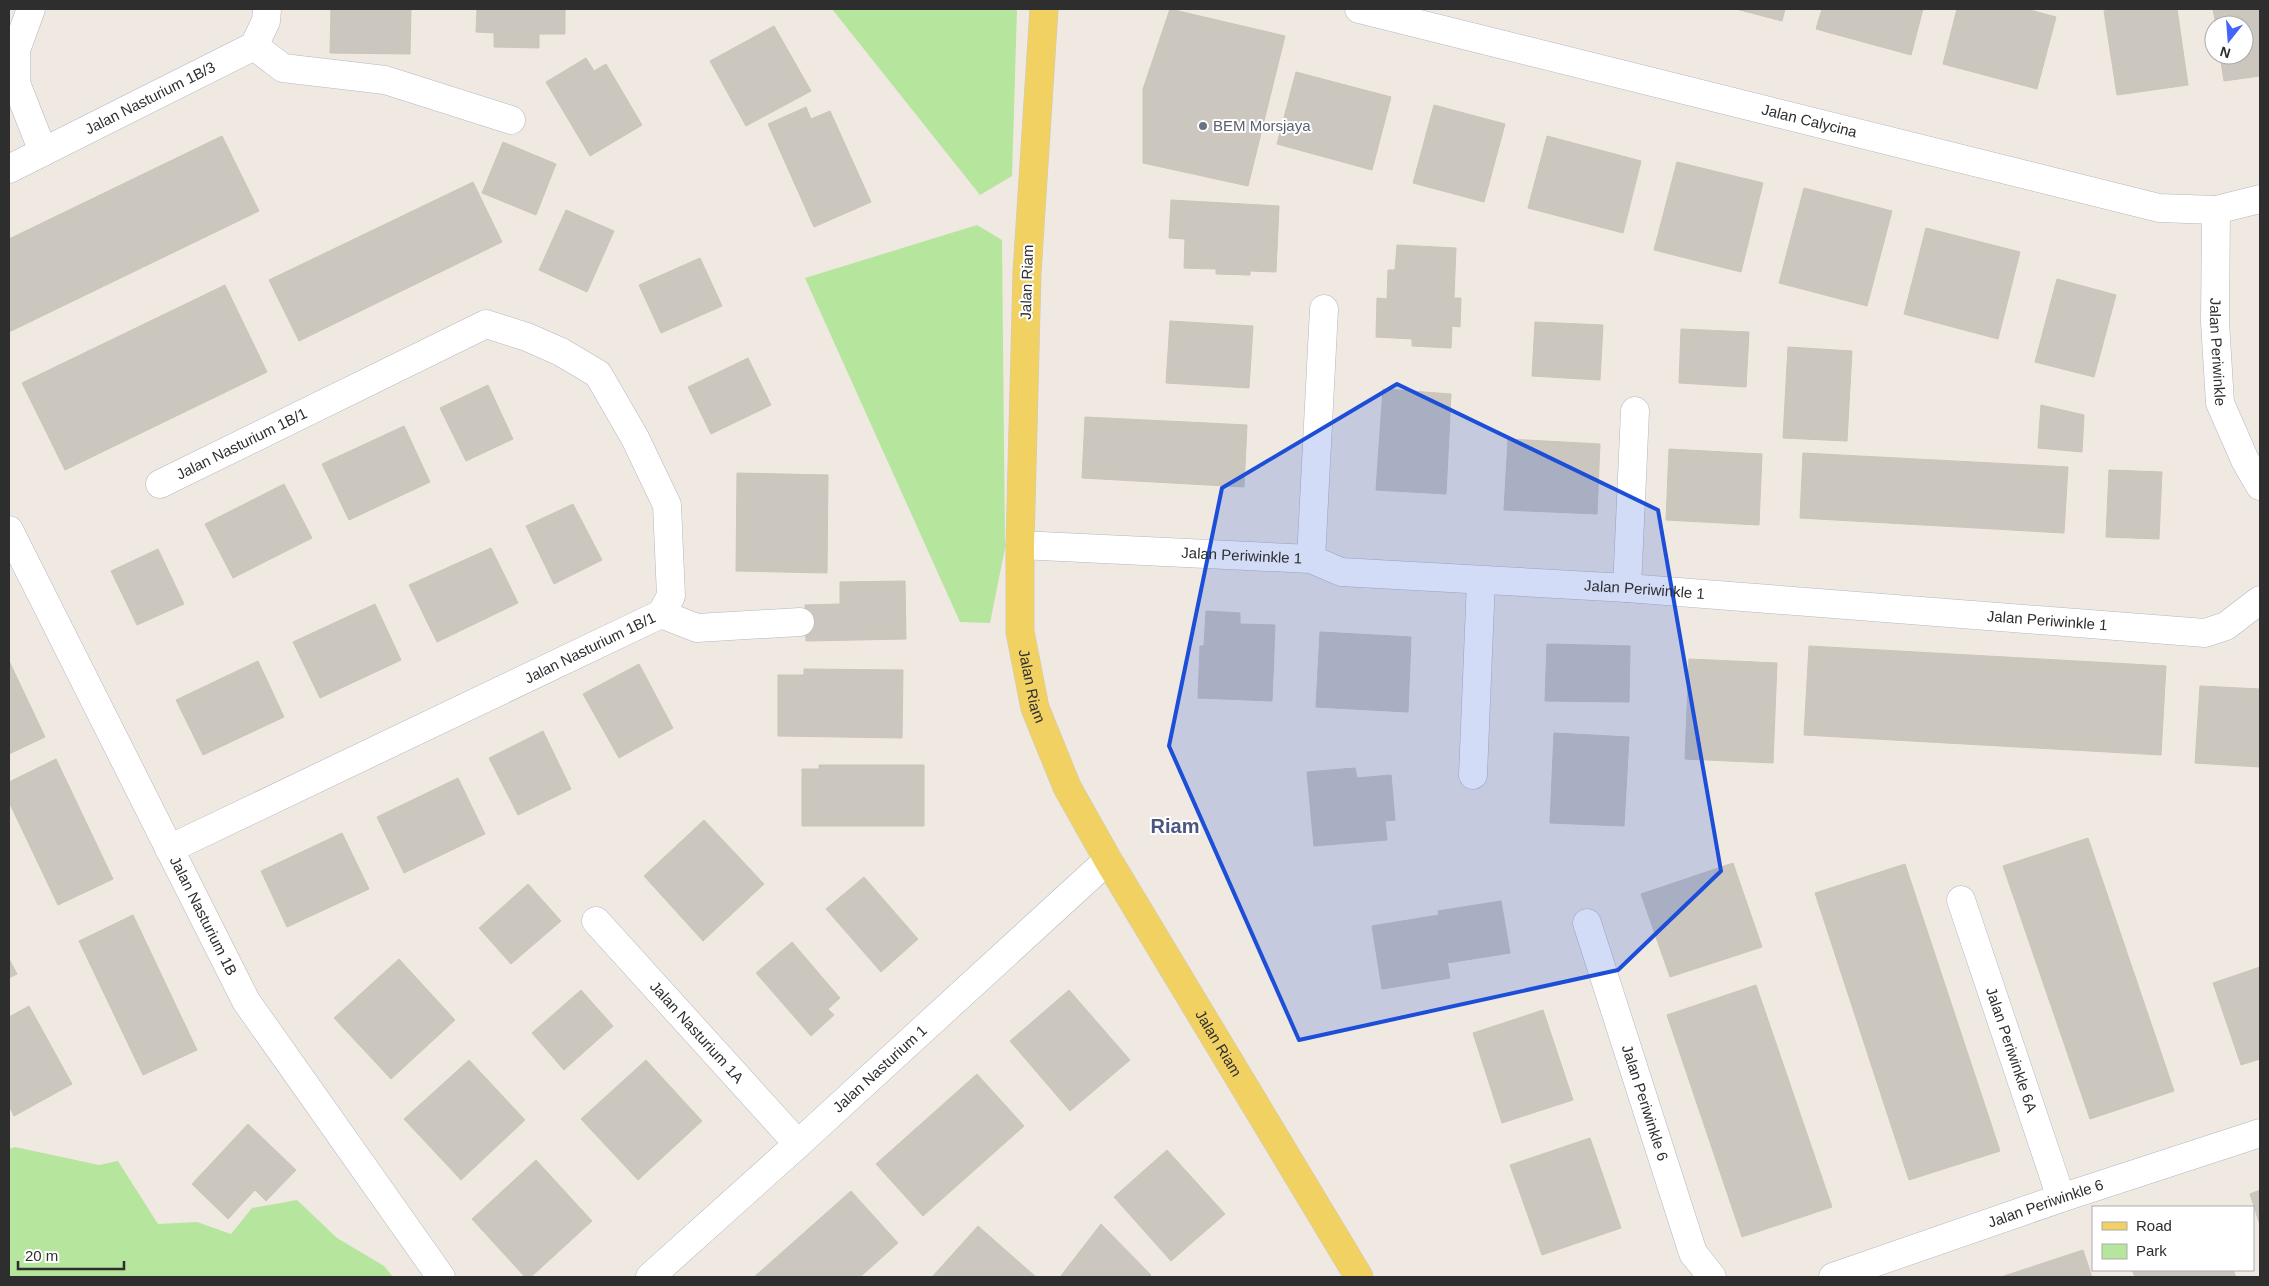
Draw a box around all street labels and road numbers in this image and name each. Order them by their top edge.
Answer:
street label: Jalan Nasturium 1B/3 [82,58,218,137]
street label: Jalan Calycina [1760,100,1859,141]
street label: Jalan Riam [1017,244,1036,320]
street label: Jalan Periwinkle [2207,298,2229,407]
street label: Jalan Nasturium 1B/1 [173,404,310,483]
street label: Jalan Periwinkle 1 [1181,544,1303,567]
street label: Jalan Periwinkle 1 [1584,577,1705,602]
street label: Jalan Periwinkle 1 [1986,607,2108,633]
street label: Jalan Nasturium 1B/1 [522,608,658,687]
street label: Jalan Riam [1016,648,1049,725]
street label: Jalan Nasturium 1B [167,853,241,978]
street label: Jalan Nasturium 1A [647,978,747,1086]
street label: Jalan Periwinkle 6A [1983,985,2041,1114]
street label: Jalan Riam [1192,1006,1245,1080]
street label: Jalan Nasturium 1 [829,1022,930,1116]
street label: Jalan Periwinkle 6 [1619,1043,1672,1163]
street label: Jalan Periwinkle 6 [1985,1176,2105,1231]

